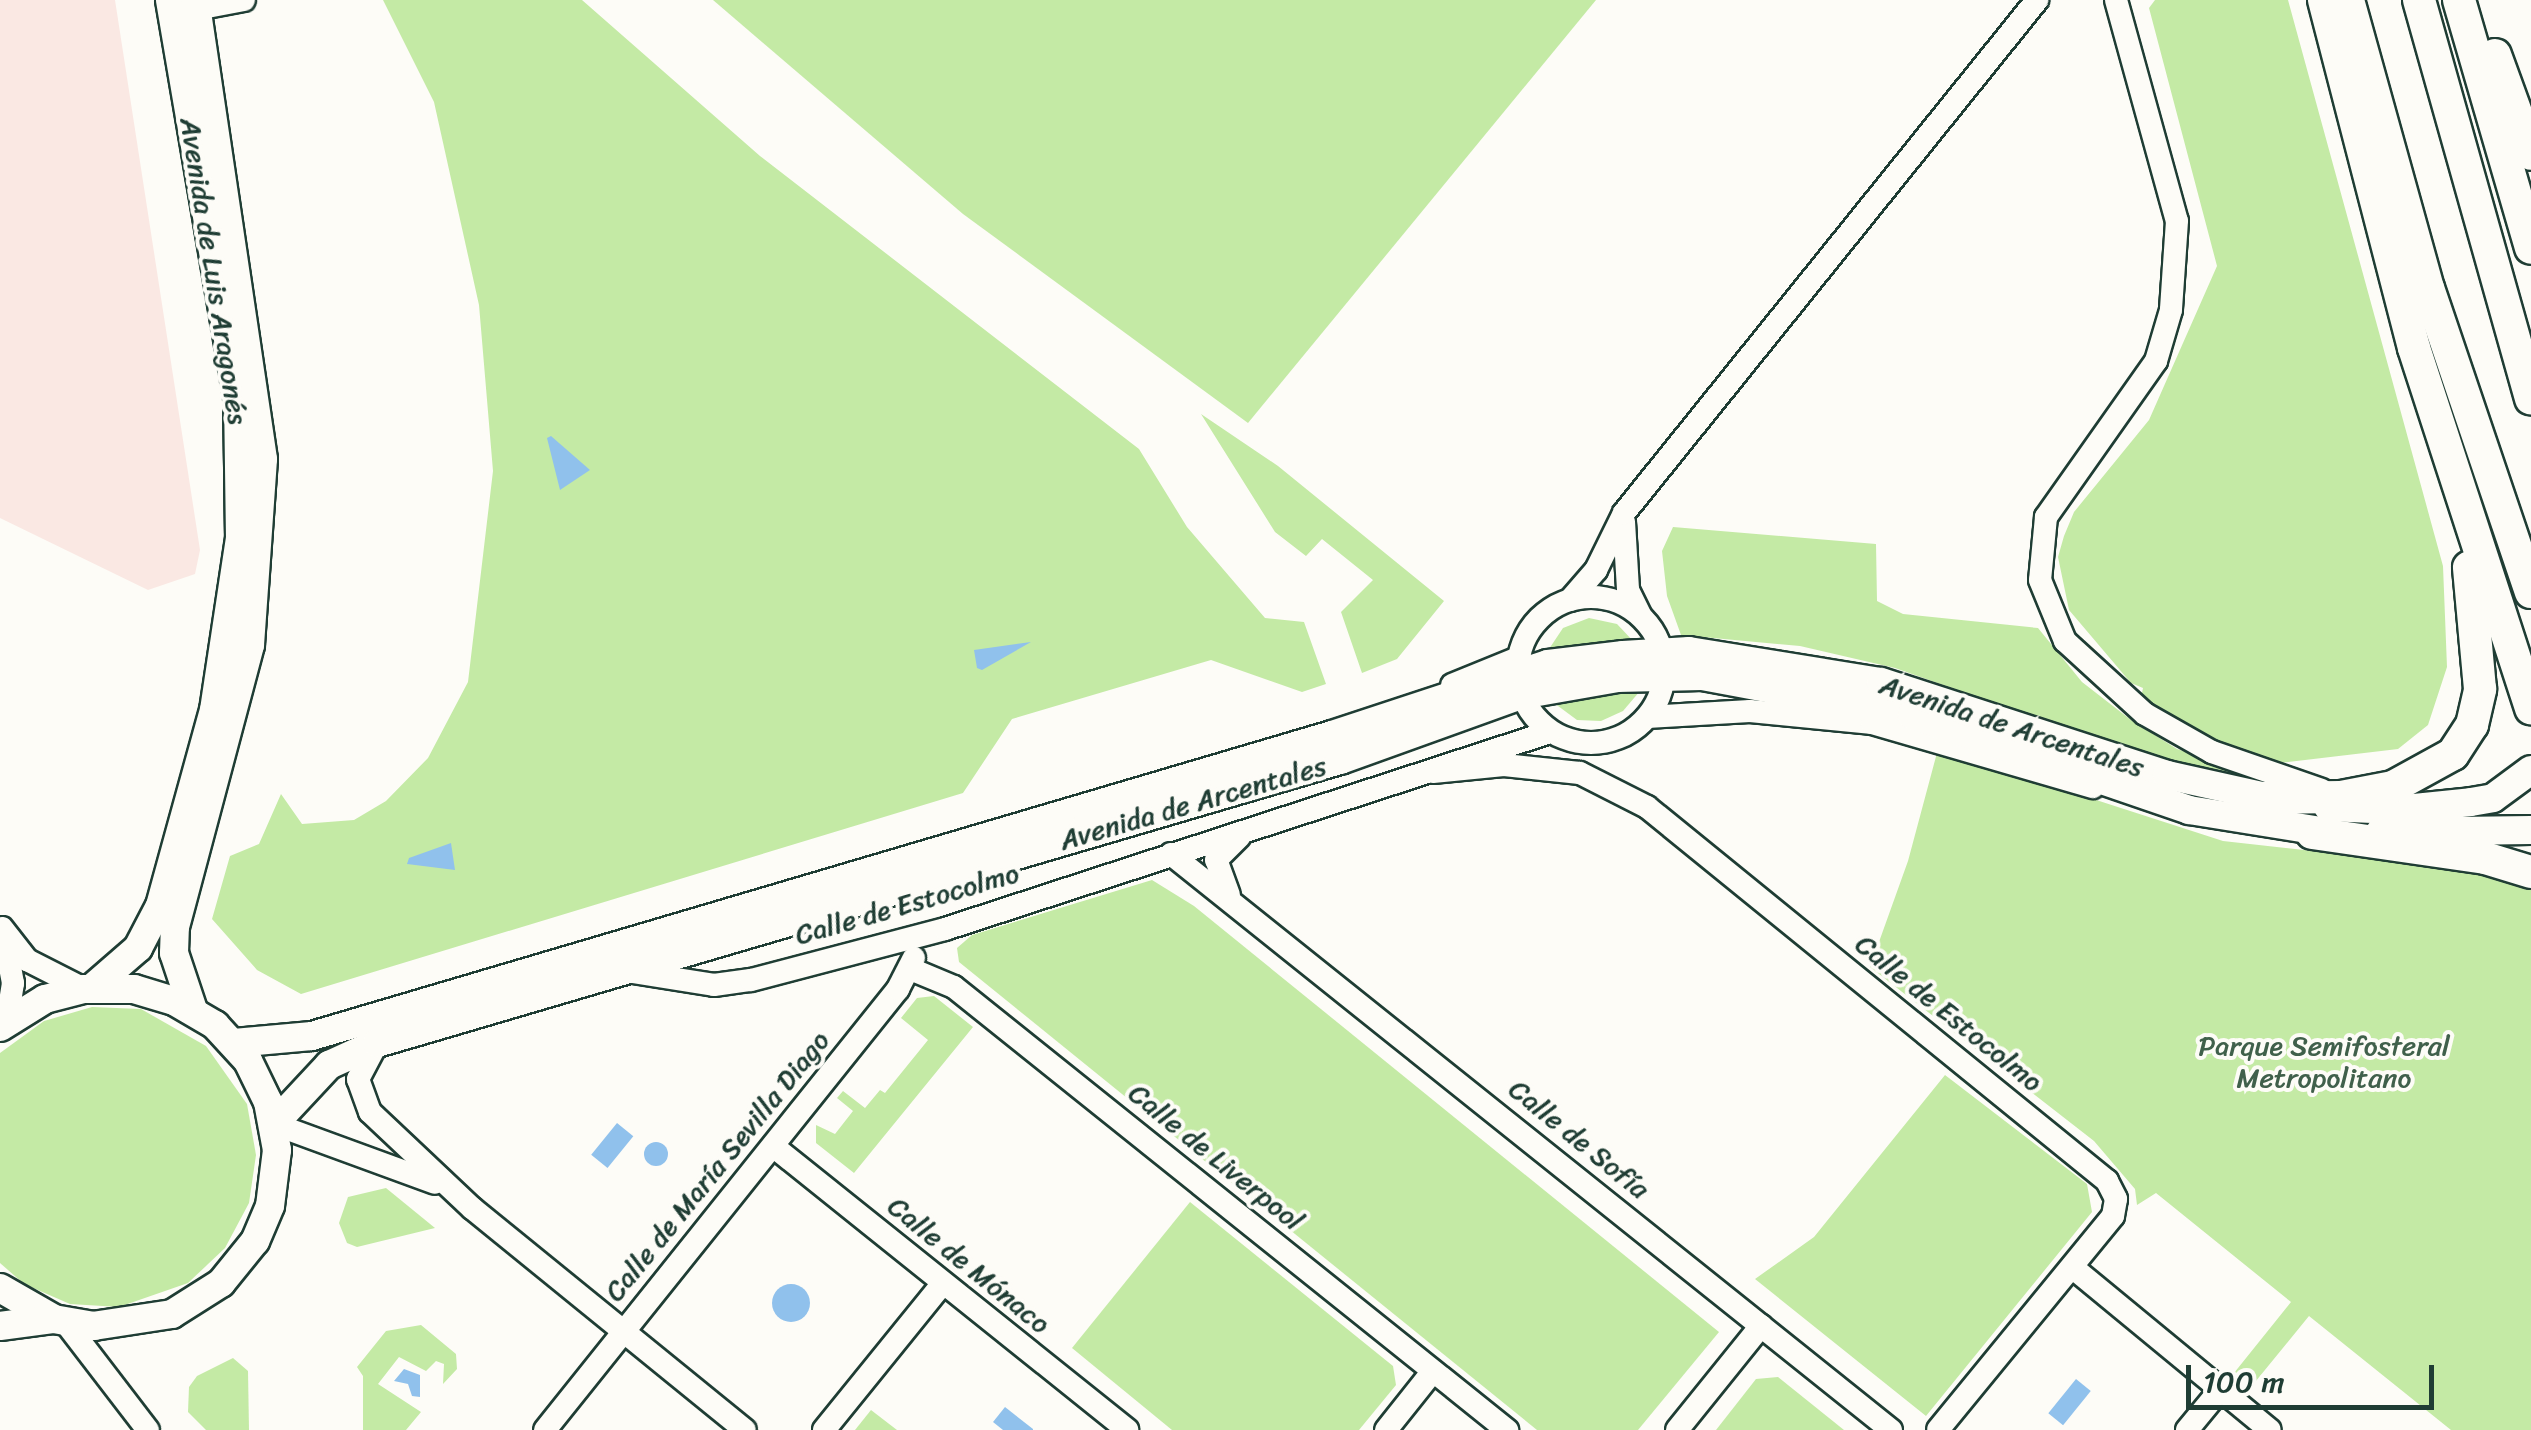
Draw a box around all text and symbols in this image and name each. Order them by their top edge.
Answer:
street label: Avenida de Luis Aragonés [173,114,255,428]
street label: Avenida de Arcentales [1877,668,2147,784]
street label: Avenida de Arcentales [1057,749,1329,857]
street label: Calle de Estocolmo [791,856,1023,952]
street label: Calle de Estocolmo [1848,927,2050,1099]
street label: Calle de María Sevilla Diago [597,1023,837,1309]
park label: Parque Semifosteral Metropolitano [2199,1029,2449,1095]
street label: Calle de Sofía [1502,1072,1656,1206]
street label: Calle de Liverpool [1121,1076,1311,1238]
street label: Calle de Mónaco [881,1189,1057,1341]
scale bar [2191,1345,2438,1407]
text: 100 m [2203,1355,2285,1409]

